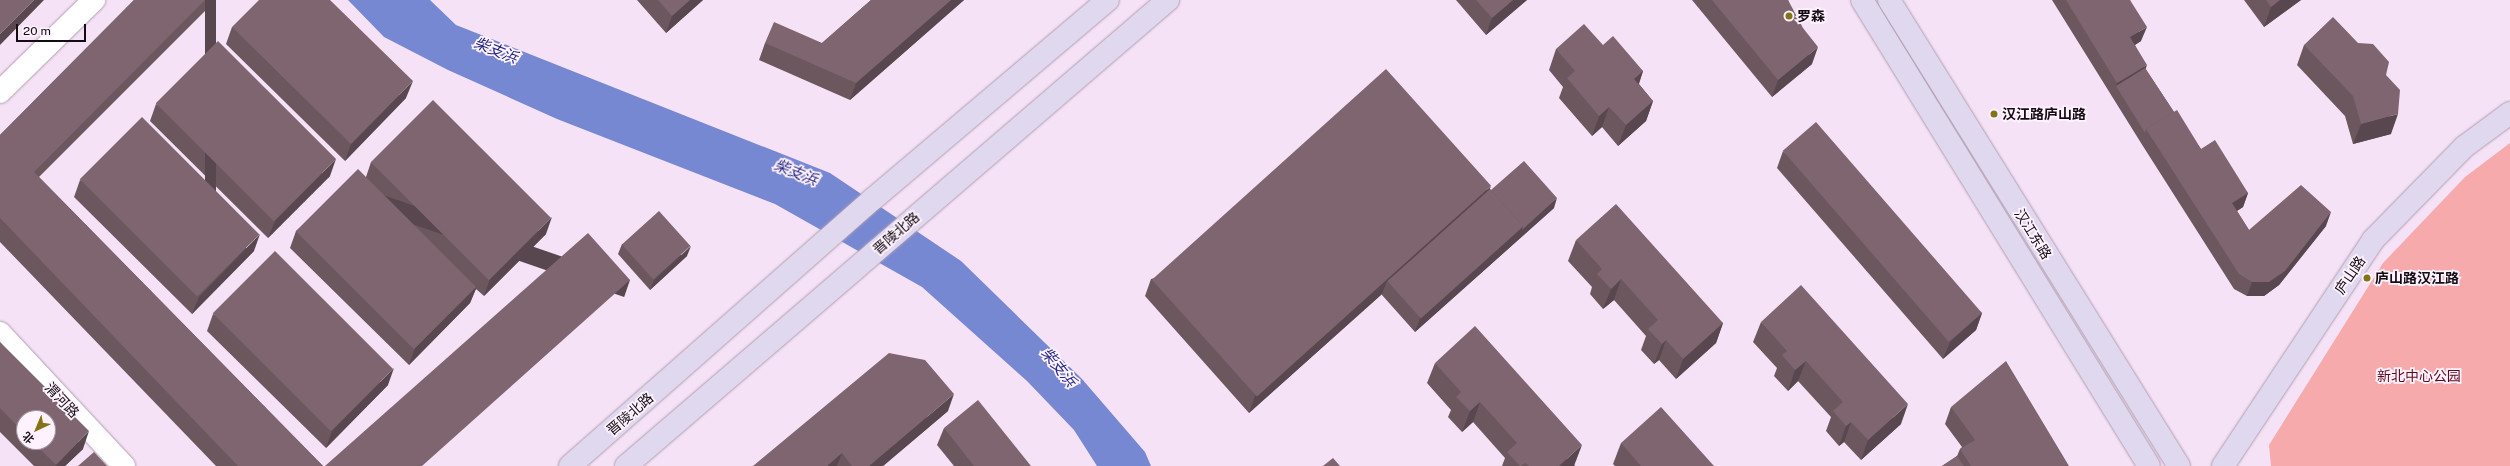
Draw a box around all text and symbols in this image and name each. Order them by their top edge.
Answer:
place label: 罗森 [1797,8,1825,24]
marker: 罗森 [1784,11,1794,21]
scale bar [18,16,88,42]
text: 20 m [23,24,51,38]
water label: 柴支浜 [472,33,520,67]
place label: 汉江路庐山路 [2002,106,2086,122]
marker: 汉江路庐山路 [1989,109,1999,119]
water label: 柴支浜 [772,155,820,189]
street label: 汉江东路 [2011,206,2055,262]
street label: 晋陵北路 [869,208,923,258]
street label: 庐山路 [2331,253,2369,297]
place label: 庐山路汉江路 [2375,270,2459,286]
marker: 庐山路汉江路 [2362,273,2372,283]
water label: 柴支浜 [1038,344,1080,390]
park label: 新北中心公园 [2377,368,2461,384]
street label: 渭河路 [42,379,82,421]
street label: 晋陵北路 [603,389,657,439]
north arrow [16,410,56,450]
text: 北 [20,430,36,446]

